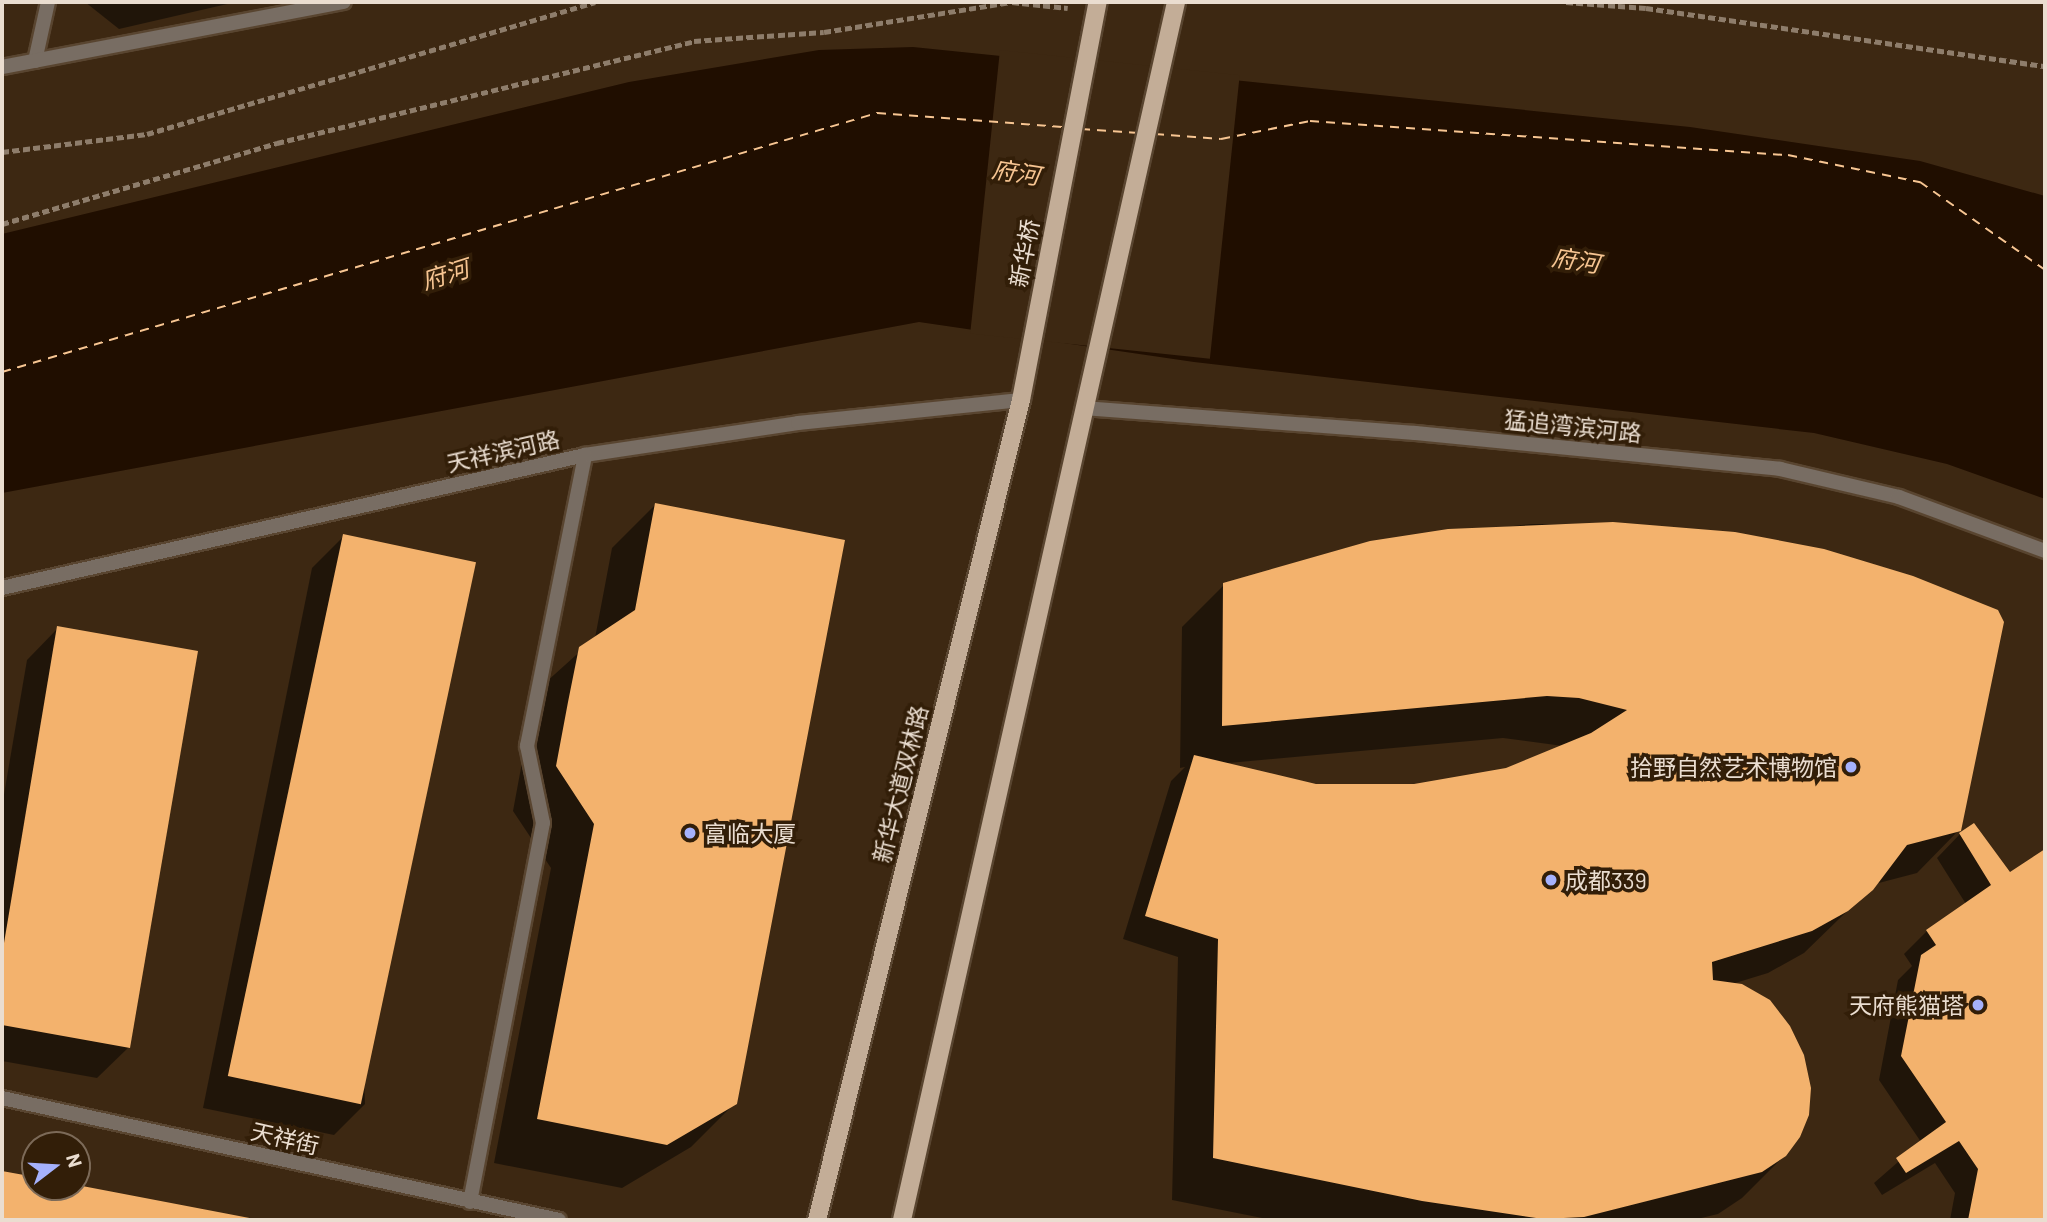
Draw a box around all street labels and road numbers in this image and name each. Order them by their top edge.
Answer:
street label: 新华桥 [1004,217,1044,289]
street label: 猛追湾滨河路 [1503,405,1643,447]
street label: 天祥滨河路 [444,425,562,477]
street label: 新华大道双林路 [867,703,933,865]
street label: 天祥街 [248,1117,322,1159]

